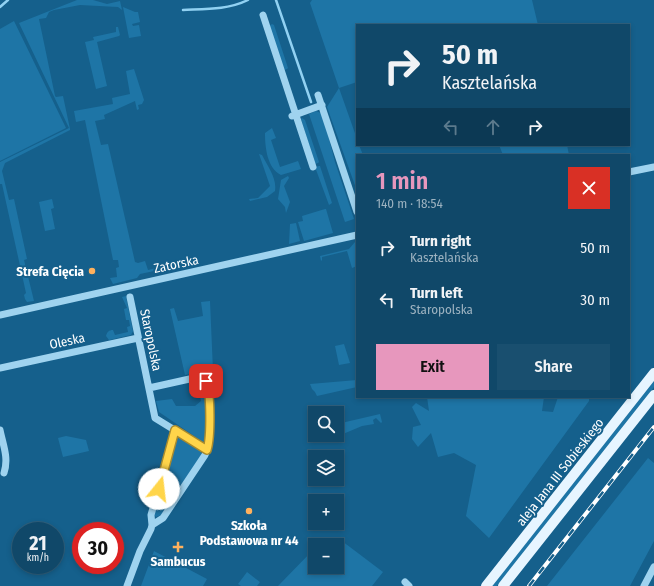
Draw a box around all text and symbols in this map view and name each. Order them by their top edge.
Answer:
text: 50 m [442,38,498,71]
icon: right [376,40,428,92]
text: Kasztelańska [442,72,537,94]
icon: left [440,116,462,138]
icon: ahead [482,116,504,138]
icon: right [524,116,546,138]
text: 1 min [376,167,428,195]
button: close [568,167,610,209]
text: 140 m · 18:54 [376,196,443,211]
text: Turn right [410,232,471,250]
icon: right [376,237,398,259]
text: 50 m [580,239,610,257]
text: Kasztelańska [410,250,479,265]
street label: Zatorska [152,252,200,276]
place label: Strefa Cięcia [16,264,85,279]
marker: Strefa Cięcia [87,266,97,276]
text: Turn left [410,284,463,302]
icon: left [376,289,398,311]
text: 30 m [580,291,610,309]
text: Staropolska [410,302,473,317]
street label: Staropolska [137,308,165,372]
street label: Oleska [48,330,86,352]
button: Exit [376,344,489,390]
button: Share [497,344,610,390]
pin [189,364,223,398]
icon: arrive [195,370,217,392]
map controls [308,406,344,574]
button: search [308,406,344,442]
street label: aleja Jana III Sobieskiego [513,415,607,529]
button: layers [308,450,344,486]
position arrow [138,468,180,510]
button: + [308,494,344,530]
marker: Szkoła Podstawowa nr 44 [244,506,254,516]
place label: Szkoła Podstawowa nr 44 [200,518,299,548]
speed limit sign: 30 [72,522,124,574]
text: 21 [29,531,47,555]
button: − [308,538,344,574]
marker: Sambucus [173,542,183,552]
text: km/h [27,552,49,564]
place label: Sambucus [151,554,206,569]

